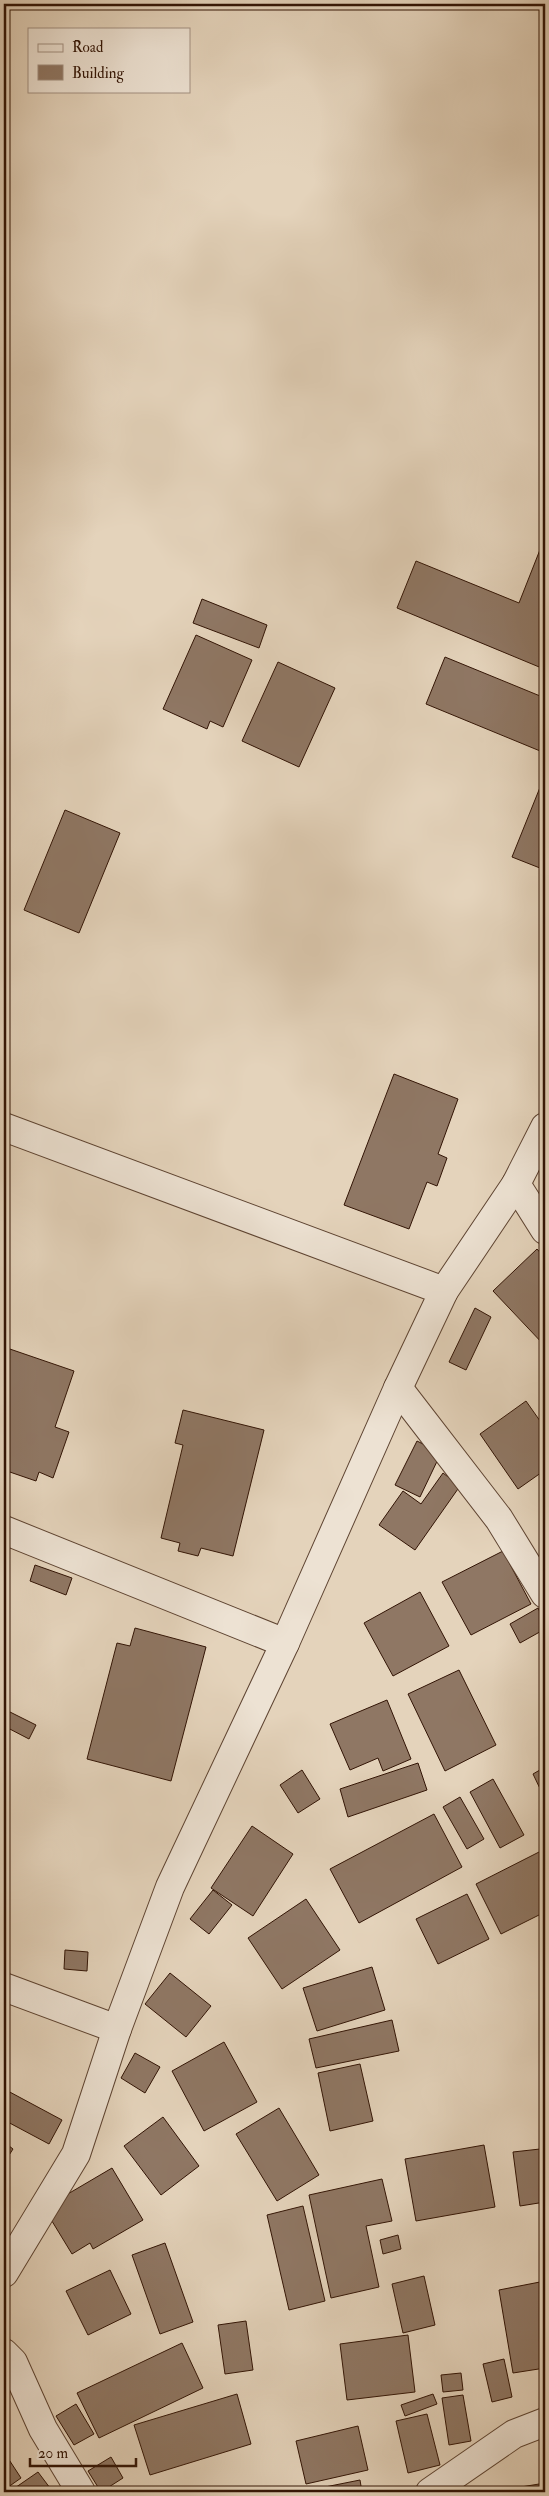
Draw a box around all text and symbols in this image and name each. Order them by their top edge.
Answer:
legend [28,28,190,92]
text: Road [72,38,104,57]
text: Building [72,64,124,83]
scale bar [30,2436,136,2468]
text: 20 m [38,2444,68,2463]

